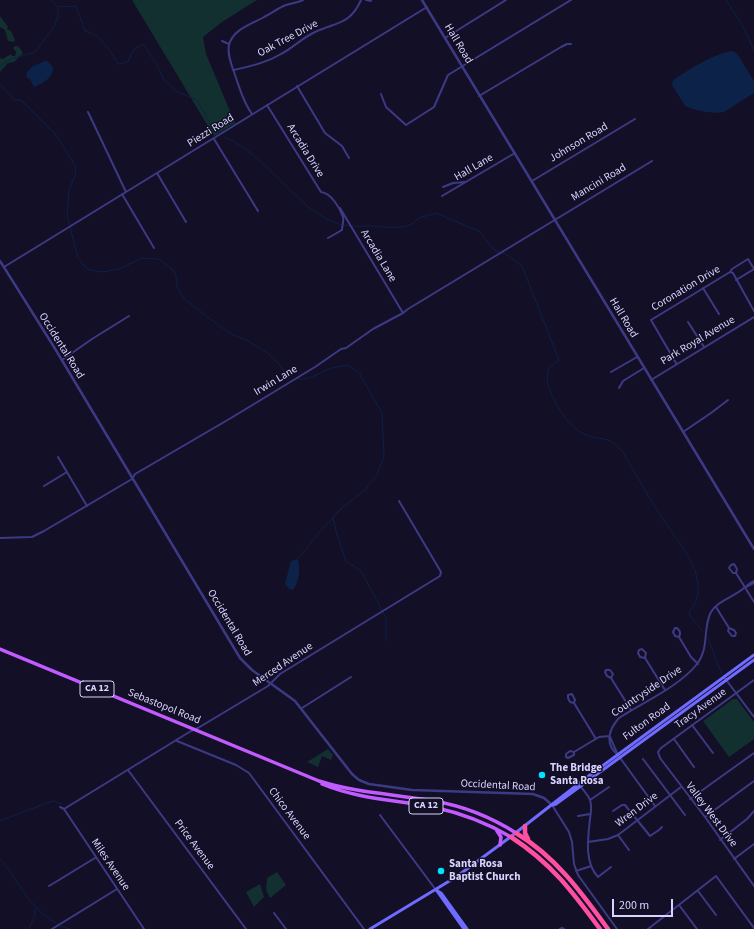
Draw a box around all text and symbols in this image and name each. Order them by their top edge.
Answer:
street label: Oak Tree Drive [256,18,320,60]
street label: Hall Road [441,22,475,66]
street label: Piezzi Road [185,112,237,150]
street label: Johnson Road [547,120,611,166]
street label: Arcadia Drive [283,122,327,180]
street label: Hall Lane [452,152,496,184]
street label: Mancini Road [569,161,629,205]
street label: Arcadia Lane [357,227,399,285]
street label: Coronation Drive [649,263,723,315]
street label: Hall Road [606,296,640,340]
street label: Occidental Road [36,311,86,381]
street label: Park Royal Avenue [659,314,737,368]
street label: Irwin Lane [252,363,300,399]
street label: Occidental Road [204,587,254,659]
street label: Merced Avenue [250,640,316,690]
street label: Countryside Drive [609,664,685,720]
road number: CA 12 [80,681,114,697]
street label: Sebastopol Road [126,686,202,728]
street label: Tracy Avenue [673,686,729,732]
street label: Fulton Road [621,700,673,744]
place label: The Bridge Santa Rosa [550,762,604,788]
marker: The Bridge Santa Rosa [537,770,547,780]
street label: Occidental Road [460,777,536,795]
street label: Valley West Drive [682,780,740,850]
street label: Chico Avenue [265,785,313,843]
street label: Wren Drive [613,790,661,830]
road number: CA 12 [409,798,443,814]
street label: Price Avenue [171,817,217,873]
street label: Miles Avenue [88,837,132,893]
place label: Santa Rosa Baptist Church [449,858,520,884]
marker: Santa Rosa Baptist Church [436,866,446,876]
scale bar [614,891,675,917]
text: 200 m [619,897,649,914]

